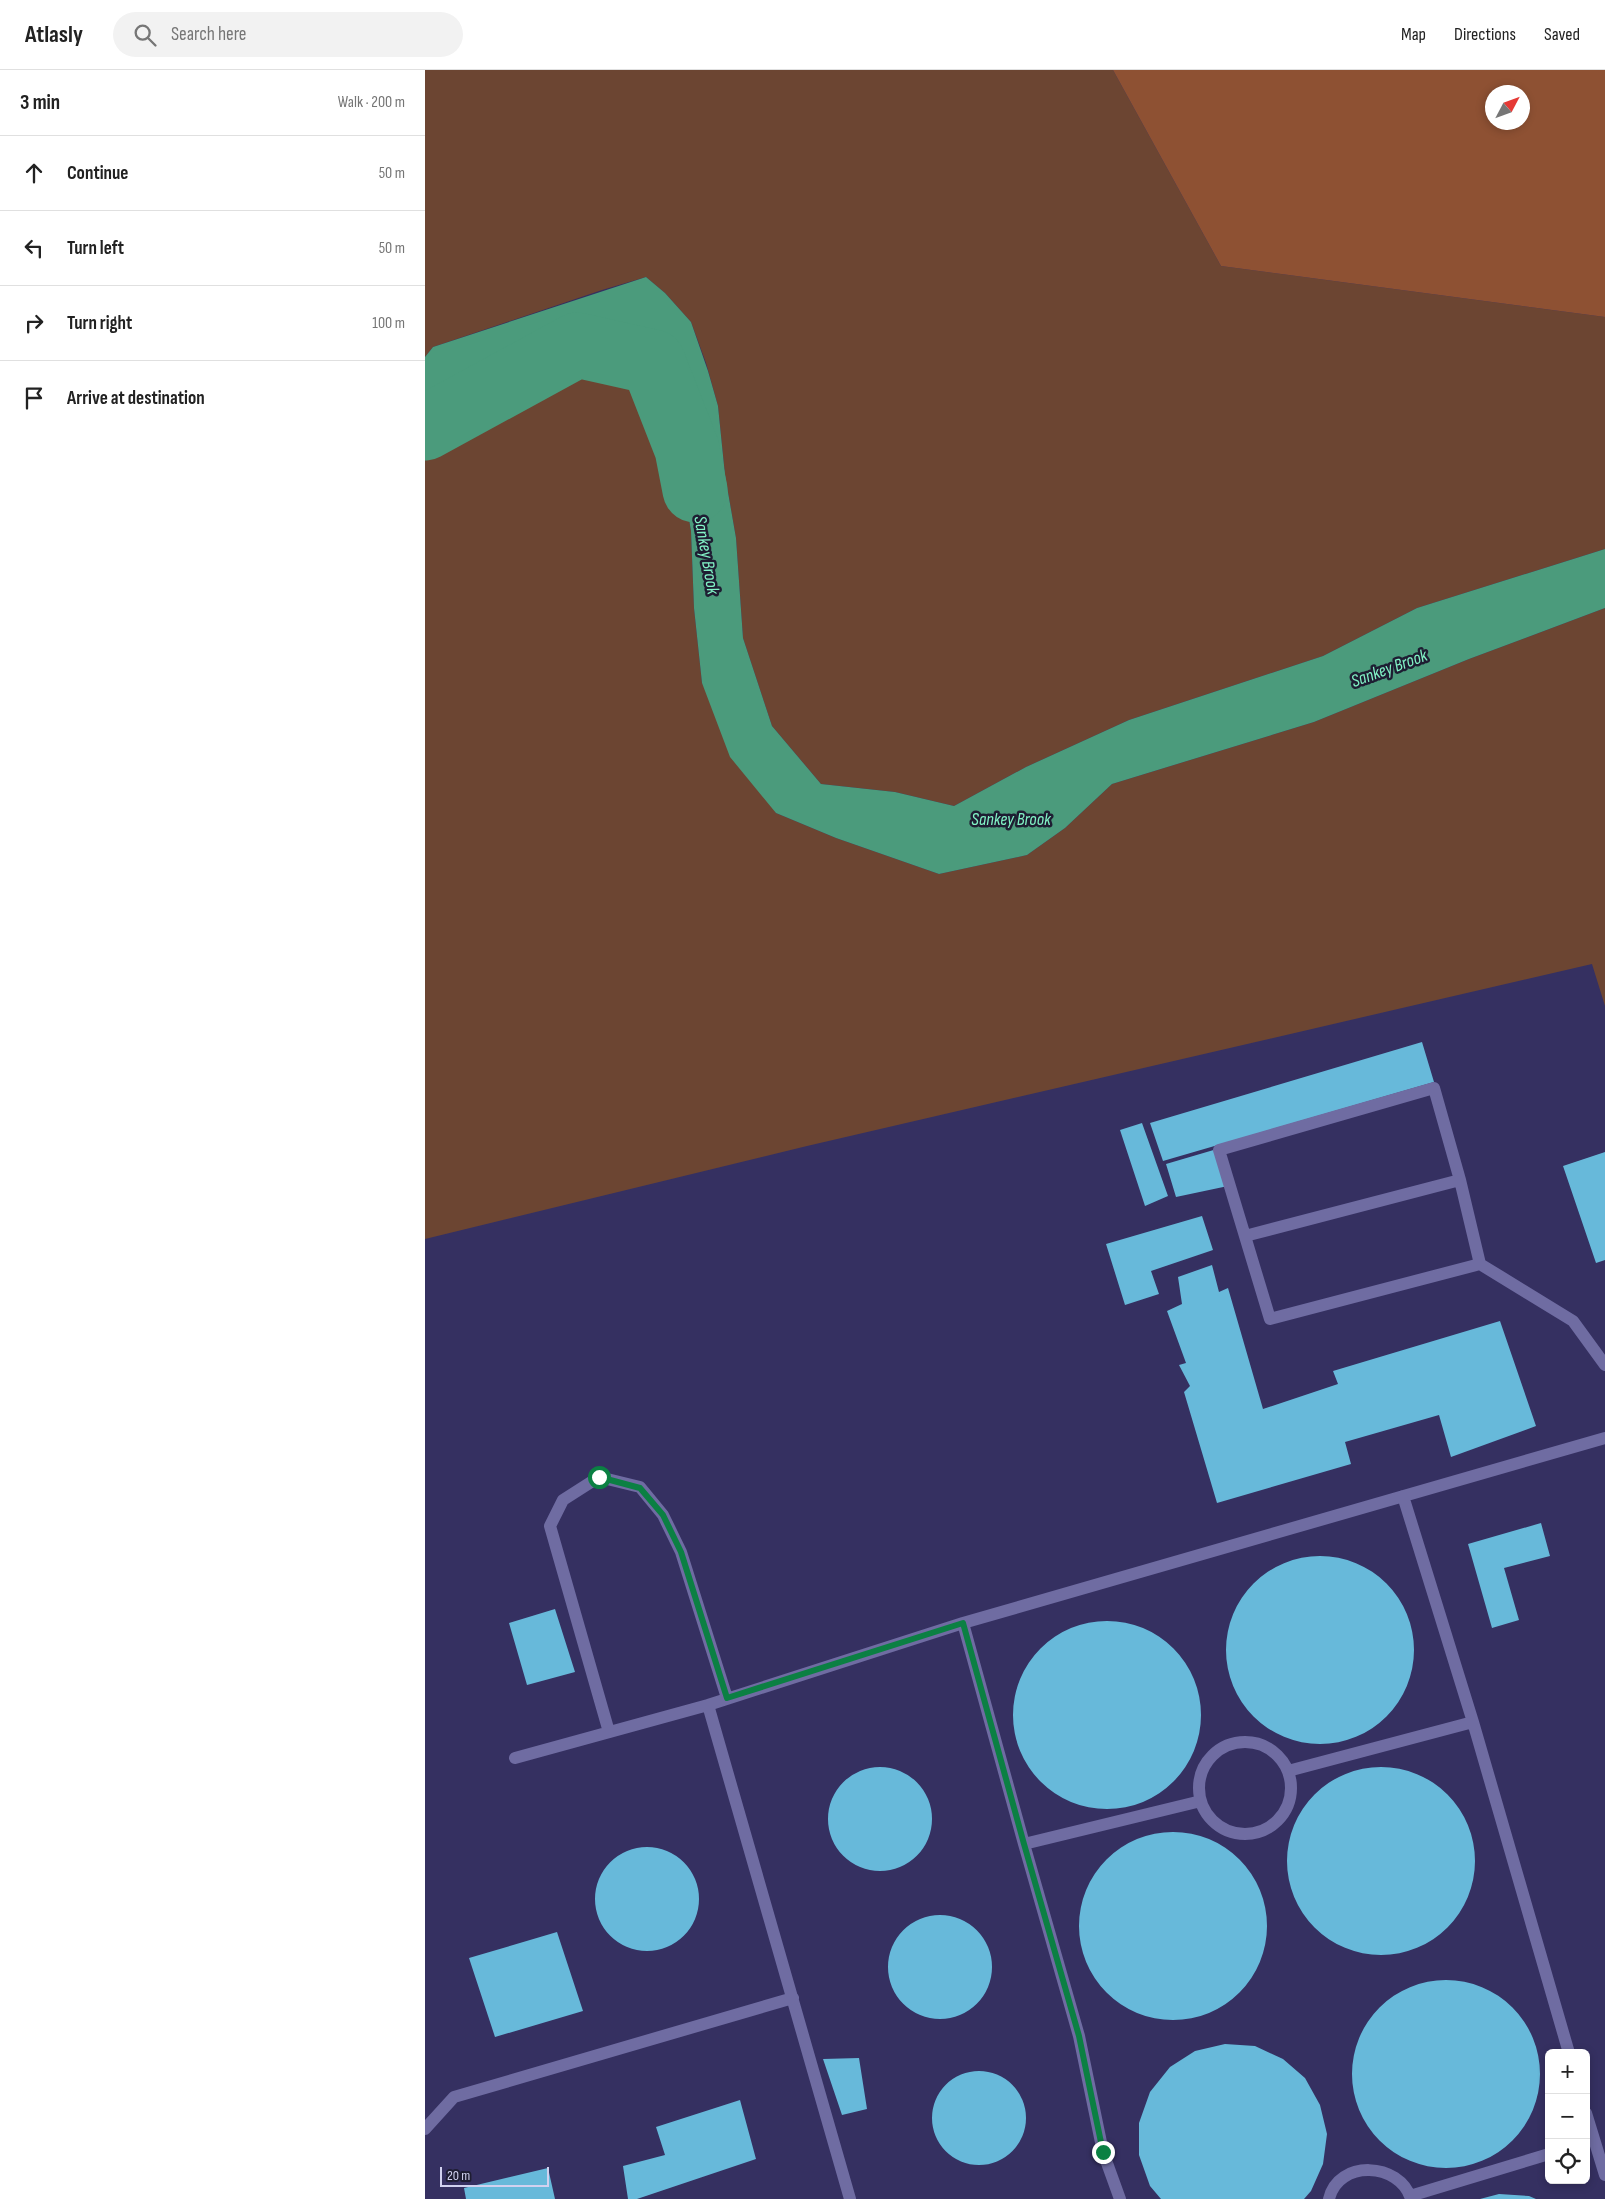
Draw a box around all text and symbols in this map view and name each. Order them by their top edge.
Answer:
search box [113,12,463,57]
text: Atlasly [25,20,83,49]
icon: search [131,21,159,49]
text: Search here [171,23,246,46]
text: Map [1401,24,1426,45]
text: Directions [1454,24,1516,45]
text: Saved [1544,24,1580,45]
north arrow [1485,85,1530,130]
text: 3 min [20,90,60,115]
text: Walk · 200 m [338,93,405,112]
icon: ahead [20,159,48,187]
text: Continue [67,162,128,185]
text: 50 m [379,164,405,183]
icon: left [20,234,48,262]
text: Turn left [67,237,124,260]
text: 50 m [379,239,405,258]
icon: right [20,309,48,337]
text: Turn right [67,312,132,335]
text: 100 m [372,314,405,333]
icon: arrive [20,384,48,412]
text: Arrive at destination [67,387,205,410]
water label: Sankey Brook [689,514,724,597]
water label: Sankey Brook [1348,645,1431,692]
water label: Sankey Brook [971,809,1052,830]
route start [588,1466,611,1489]
map controls [1545,2049,1590,2184]
button: + [1545,2049,1590,2094]
button: − [1545,2094,1590,2139]
button: locate [1545,2139,1590,2184]
route end [1092,2141,1115,2164]
scale bar [440,2164,549,2187]
text: 20 m [447,2167,470,2184]

